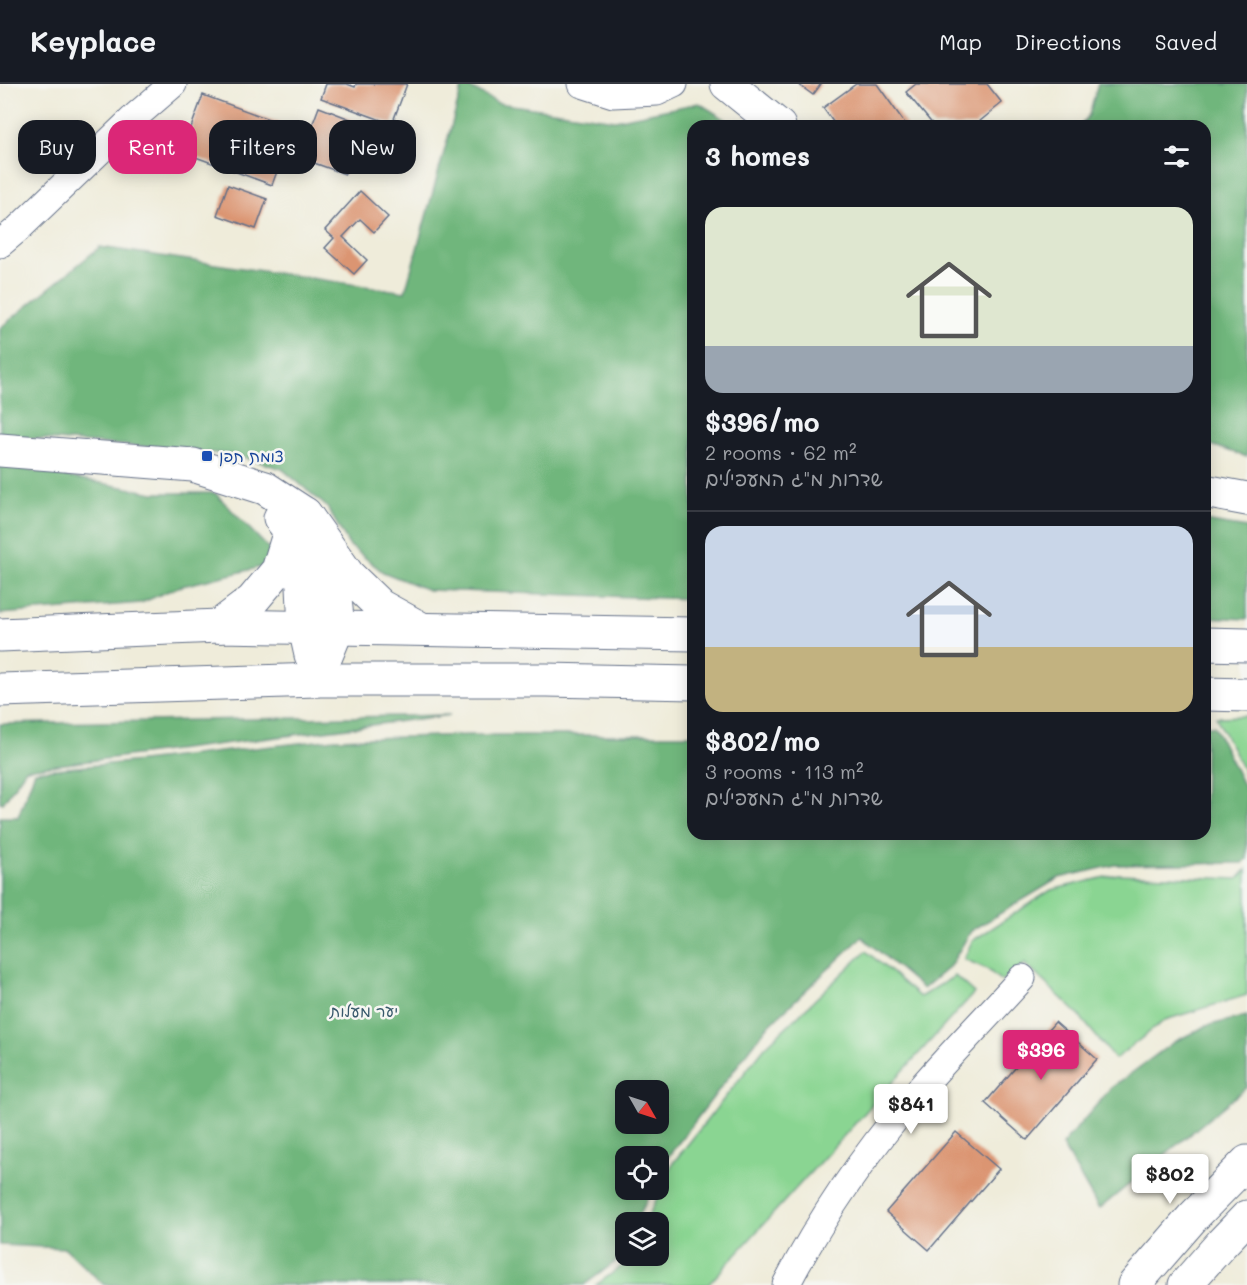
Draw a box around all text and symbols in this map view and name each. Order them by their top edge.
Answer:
text: Keyplace [30,23,156,59]
text: Map [939,28,982,55]
text: Directions [1015,28,1122,55]
text: Saved [1155,28,1217,55]
chip: Buy [18,120,96,174]
chip: Rent [108,120,197,174]
chip: Filters [209,120,317,174]
chip: New [329,120,416,174]
text: 3 homes [705,139,810,173]
icon: filters [1160,140,1193,173]
icon: home [895,246,1003,354]
text: $396/mo [705,405,820,439]
text: 2 rooms · 62 m² [705,439,857,465]
place label: צומת תפן [219,445,284,467]
marker: צומת תפן [200,449,214,463]
text: שדרות מ"ג המעפילים [705,465,883,491]
icon: home [895,565,1003,673]
text: $802/mo [705,724,820,758]
text: 3 rooms · 113 m² [705,758,864,784]
text: שדרות מ"ג המעפילים [705,784,883,810]
park label: יער מעלות [329,1000,398,1021]
pin: $396 [1005,1030,1077,1081]
text: $396 [1017,1036,1065,1062]
north arrow [615,1080,669,1134]
map controls [615,1080,669,1266]
pin: $841 [875,1084,947,1135]
text: $841 [888,1090,934,1116]
button: locate [615,1146,669,1200]
pin: $802 [1134,1154,1206,1205]
text: $802 [1146,1160,1194,1186]
button: layers [615,1212,669,1266]

